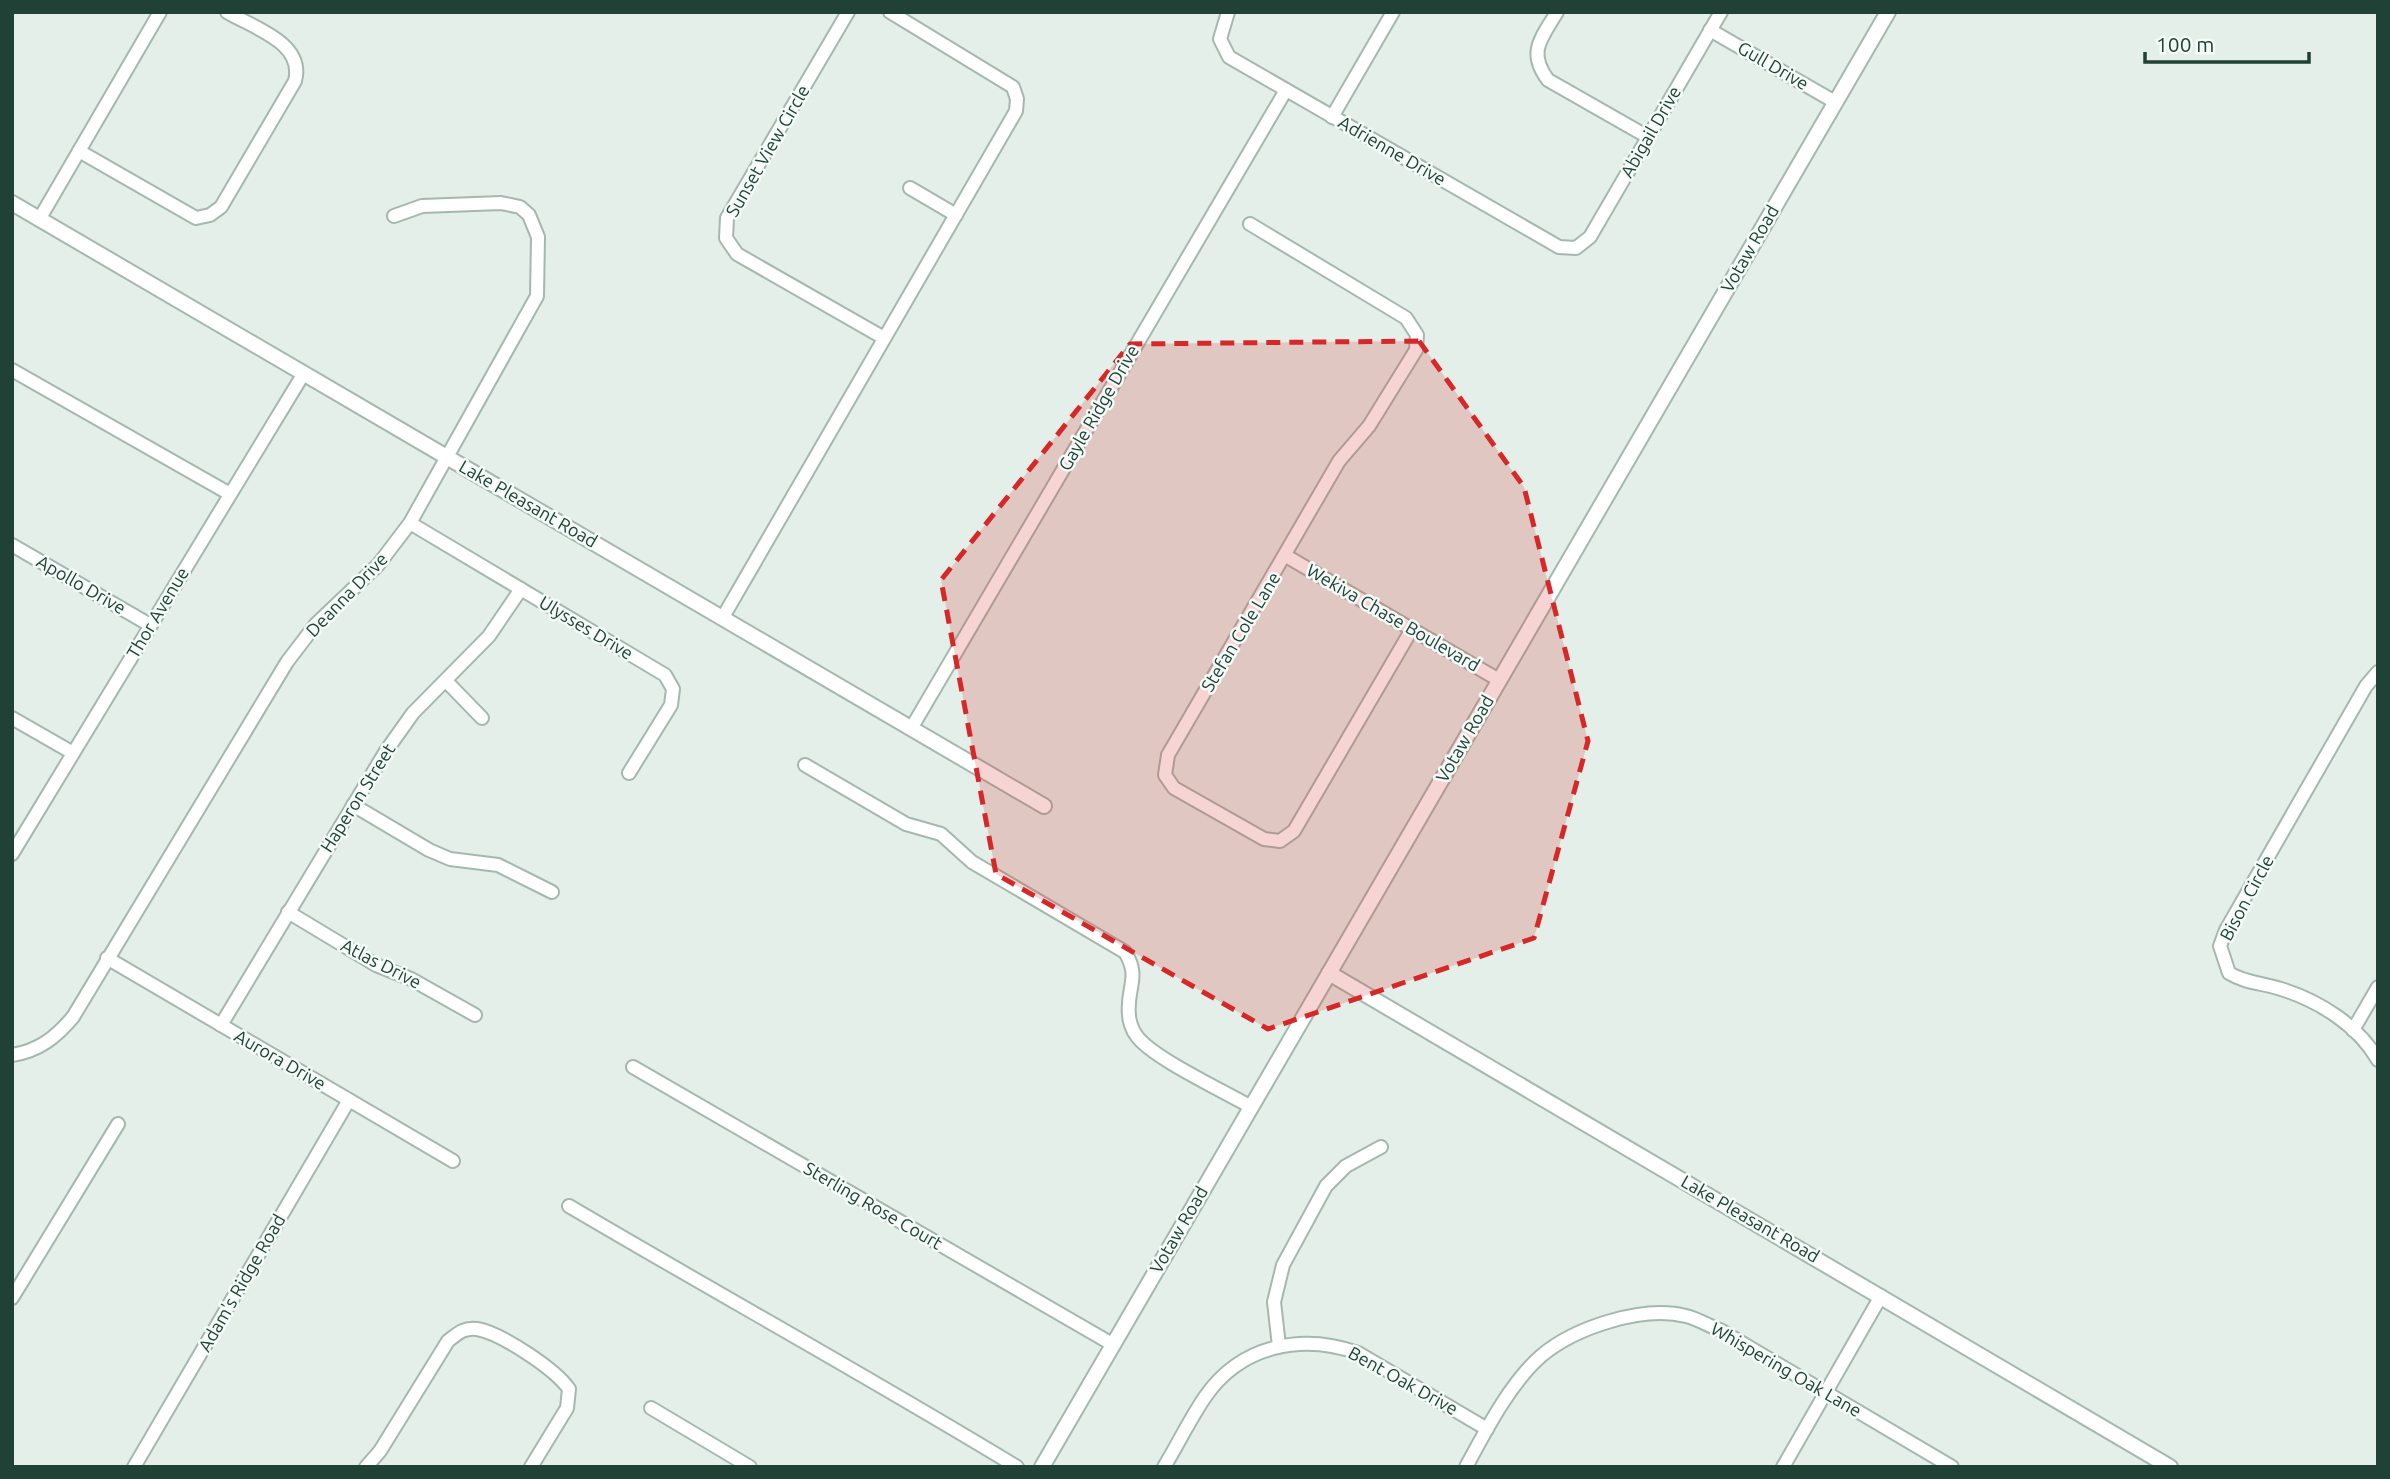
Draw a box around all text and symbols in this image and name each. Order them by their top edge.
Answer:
scale bar [2145,21,2310,65]
text: 100 m [2156,32,2214,56]
street label: Gull Drive [1735,37,1812,93]
street label: Sunset View Circle [721,81,813,220]
street label: Abigail Drive [1616,82,1684,181]
street label: Adrienne Drive [1335,111,1450,189]
street label: Votaw Road [1716,201,1782,296]
street label: Gayle Ridge Drive [1054,341,1142,474]
street label: Lake Pleasant Road [456,455,601,551]
street label: Deanna Drive [301,548,391,640]
street label: Apollo Drive [33,551,130,618]
street label: Wekiva Chase Boulevard [1303,559,1484,675]
street label: Thor Avenue [122,563,192,662]
street label: Stefan Cole Lane [1197,568,1284,695]
street label: Ulysses Drive [536,591,637,663]
street label: Votaw Road [1431,691,1497,786]
street label: Haperon Street [316,739,399,855]
street label: Bison Circle [2215,851,2277,944]
street label: Atlas Drive [338,934,425,992]
street label: Aurora Drive [231,1025,330,1093]
street label: Sterling Rose Court [801,1157,946,1253]
street label: Lake Pleasant Road [1678,1170,1823,1266]
street label: Votaw Road [1145,1182,1211,1277]
street label: Adam's Ridge Road [194,1210,289,1355]
street label: Whispering Oak Lane [1708,1318,1865,1420]
street label: Bent Oak Drive [1345,1342,1462,1418]

